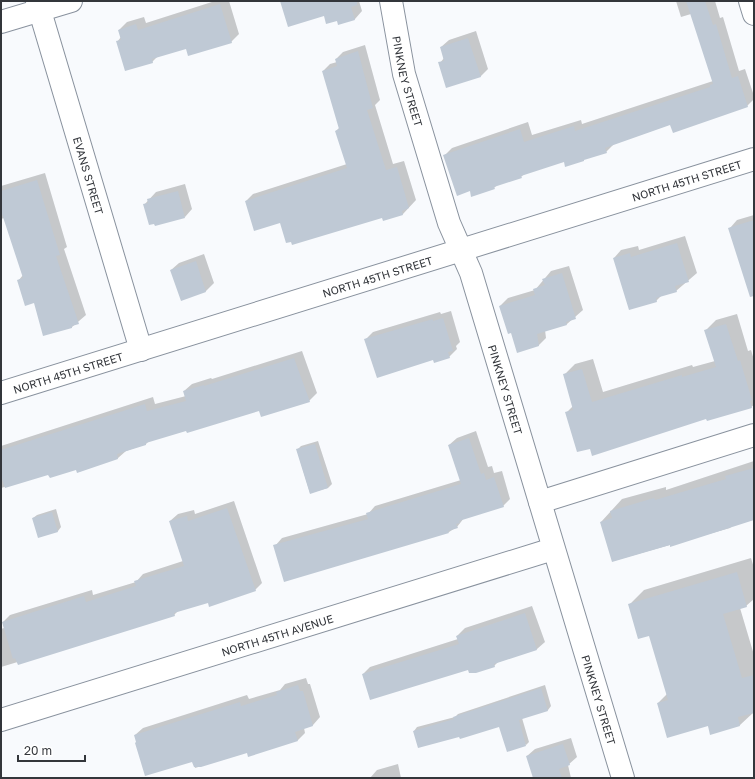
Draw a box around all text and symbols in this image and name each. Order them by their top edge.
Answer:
street label: PINKNEY STREET [391,35,426,128]
street label: EVANS STREET [71,135,107,216]
street label: NORTH 45TH STREET [630,157,743,203]
street label: NORTH 45TH STREET [321,253,434,299]
street label: PINKNEY STREET [486,343,526,436]
street label: NORTH 45TH STREET [11,349,125,395]
street label: NORTH 45TH AVENUE [219,611,335,658]
street label: PINKNEY STREET [580,653,619,746]
scale bar [18,737,85,763]
text: 20 m [24,743,52,758]

